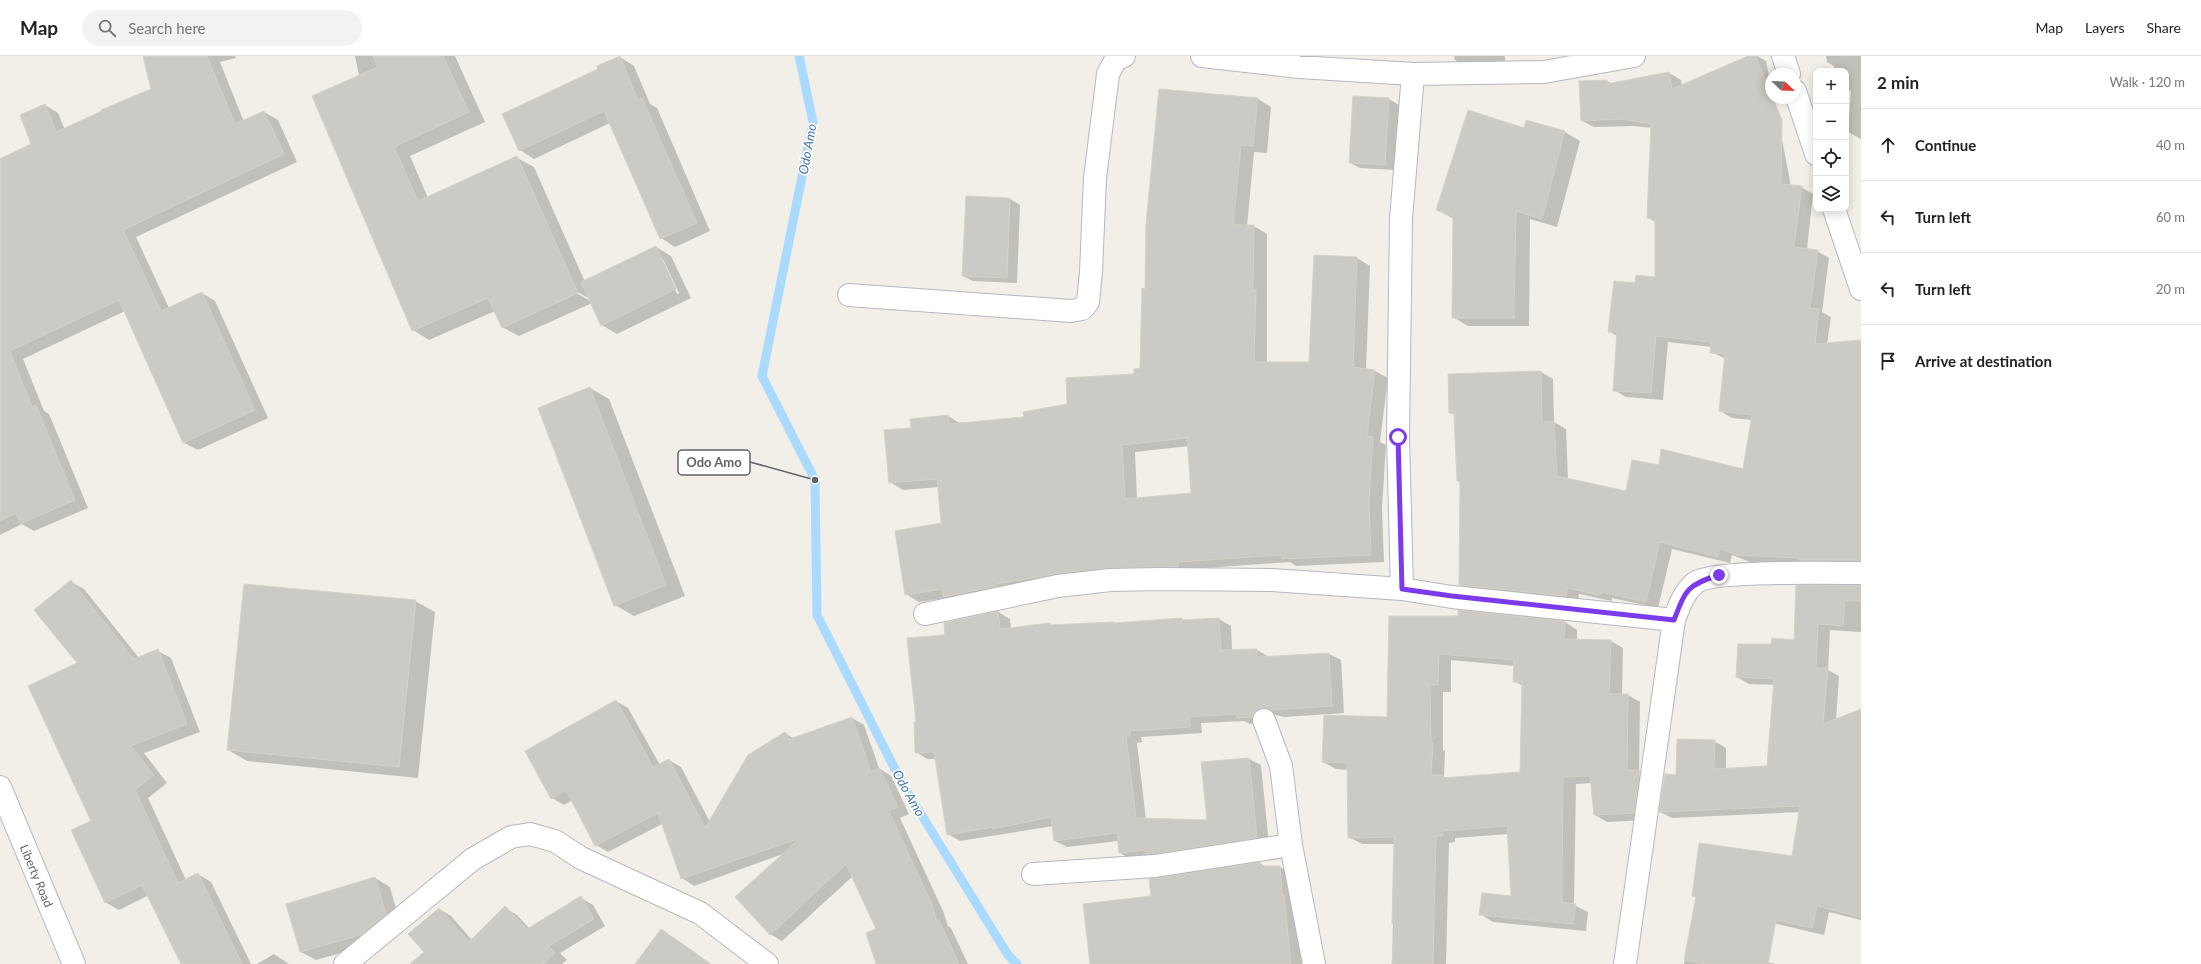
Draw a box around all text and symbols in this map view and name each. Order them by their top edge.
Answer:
search box [82,10,362,46]
text: Map [20,16,58,39]
icon: search [96,17,118,39]
text: Search here [128,19,206,37]
text: Map [2035,19,2063,36]
text: Layers [2085,19,2125,36]
text: Share [2147,19,2181,36]
north arrow [1765,68,1801,104]
map controls [1813,68,1849,212]
button: + [1813,68,1849,104]
text: 2 min [1877,72,1919,93]
text: Walk · 120 m [2109,74,2185,90]
button: − [1813,104,1849,140]
water label: Odo Amo [795,122,819,176]
icon: ahead [1877,134,1899,156]
text: Continue [1915,136,1976,154]
text: 40 m [2156,137,2185,153]
button: locate [1813,140,1849,176]
button: layers [1813,176,1849,212]
icon: left [1877,206,1899,228]
text: Turn left [1915,208,1971,226]
text: 60 m [2156,209,2185,225]
icon: left [1877,278,1899,300]
text: Turn left [1915,280,1971,298]
text: 20 m [2156,281,2185,297]
icon: arrive [1877,350,1899,372]
text: Arrive at destination [1915,352,2052,370]
route start [1389,428,1407,446]
callout: Odo Amo [678,450,750,475]
text: Odo Amo [686,454,742,470]
route end [1710,566,1728,584]
water label: Odo Amo [889,767,929,819]
street label: Liberty Road [17,842,57,909]

